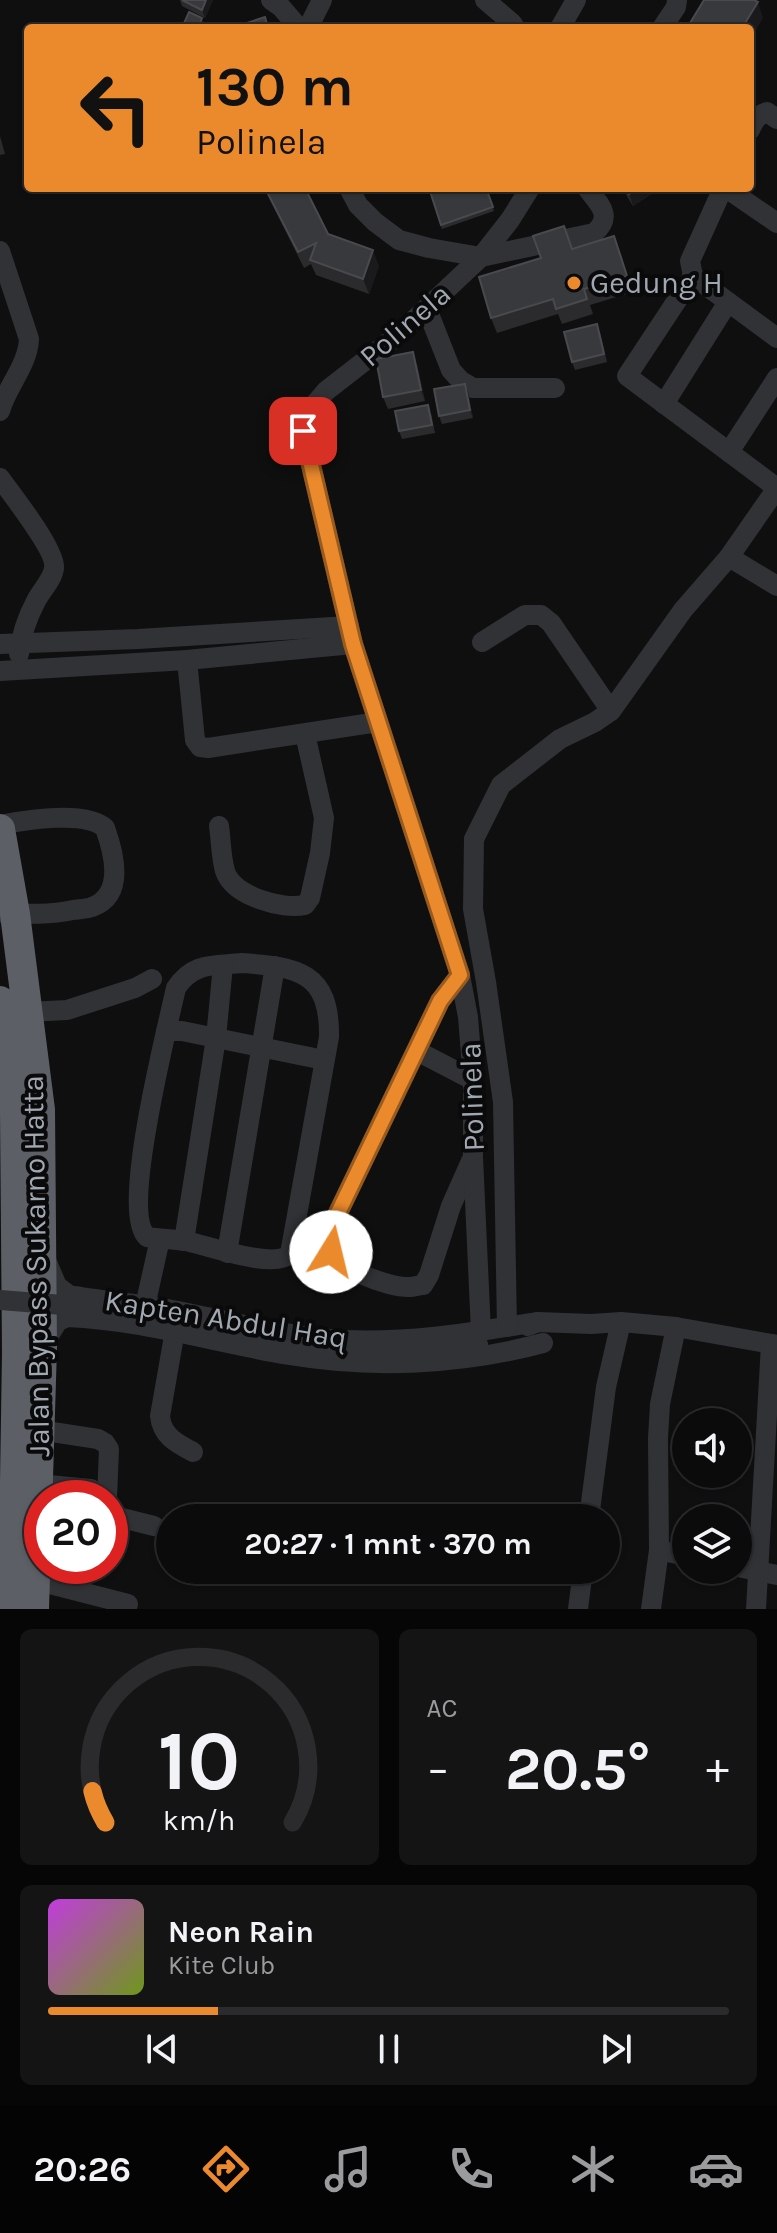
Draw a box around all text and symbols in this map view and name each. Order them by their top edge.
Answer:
text: 130 m [196,54,354,119]
icon: left [64,56,168,160]
text: Polinela [196,121,327,163]
place label: Gedung H [590,265,723,301]
marker: Gedung H [565,274,583,292]
street label: Polinela [352,276,458,374]
pin [269,397,337,465]
icon: arrive [281,409,325,453]
street label: Polinela [452,1042,492,1152]
street label: Jalan Bypass Sukarno Hatta [15,1075,57,1457]
position arrow [289,1210,373,1294]
street label: Kapten Abdul Haq [102,1282,350,1356]
map controls [672,1408,752,1584]
button: sound [672,1408,752,1488]
speed limit sign: 20 [24,1480,128,1584]
button: layers [672,1504,752,1584]
text: 20:27 · 1 mnt · 370 m [244,1526,532,1562]
text: AC [427,1693,457,1724]
text: 10 [158,1713,240,1810]
text: 20.5° [505,1734,650,1804]
text: − [427,1743,450,1794]
text: + [706,1743,729,1794]
text: km/h [163,1804,235,1837]
text: Neon Rain [168,1914,314,1950]
text: Kite Club [168,1950,275,1981]
icon: previous [140,2027,184,2071]
icon: pause [367,2027,411,2071]
icon: next [594,2027,638,2071]
icon: directions [198,2141,254,2197]
icon: music [320,2141,376,2197]
icon: phone [443,2141,499,2197]
icon: climate [565,2141,621,2197]
icon: car [688,2141,744,2197]
text: 20:26 [33,2148,131,2190]

